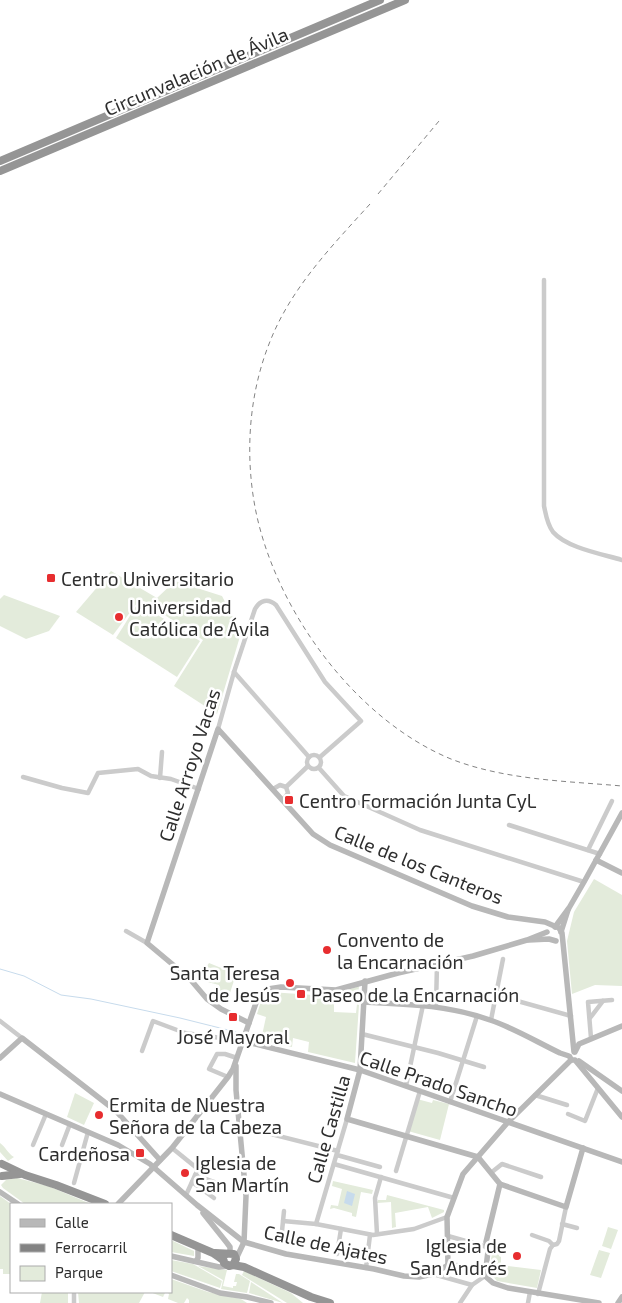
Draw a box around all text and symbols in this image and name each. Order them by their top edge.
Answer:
street label: Circunvalación de Ávila [100,22,292,120]
place label: Centro Universitario [61,567,234,590]
marker: Centro Universitario [45,572,57,584]
place label: Universidad Católica de Ávila [129,595,270,640]
marker: Universidad Católica de Ávila [113,611,125,623]
street label: Calle Arroyo Vacas [153,686,225,844]
place label: Centro Formación Junta CyL [299,789,537,812]
marker: Centro Formación Junta CyL [283,794,295,806]
street label: Calle de los Canteros [331,820,507,908]
place label: Convento de la Encarnación [337,928,464,973]
marker: Convento de la Encarnación [321,944,333,956]
place label: Santa Teresa de Jesús [170,961,280,1006]
marker: Santa Teresa de Jesús [284,977,296,989]
place label: Paseo de la Encarnación [311,983,519,1006]
marker: Paseo de la Encarnación [295,988,307,1000]
marker: José Mayoral [227,1011,239,1023]
place label: José Mayoral [177,1025,290,1048]
street label: Calle Prado Sancho [357,1045,521,1121]
street label: Calle Castilla [302,1072,354,1186]
place label: Ermita de Nuestra Señora de la Cabeza [109,1093,282,1138]
marker: Ermita de Nuestra Señora de la Cabeza [93,1109,105,1121]
place label: Cardeñosa [38,1142,130,1165]
marker: Cardeñosa [134,1147,146,1159]
place label: Iglesia de San Martín [195,1151,289,1196]
marker: Iglesia de San Martín [179,1167,191,1179]
legend [10,1203,172,1293]
text: Calle [55,1213,89,1231]
street label: Calle de Ajates [262,1220,390,1268]
place label: Iglesia de San Andrés [410,1234,507,1279]
text: Ferrocarril [55,1238,128,1256]
marker: Iglesia de San Andrés [511,1250,523,1262]
text: Parque [55,1263,103,1281]

